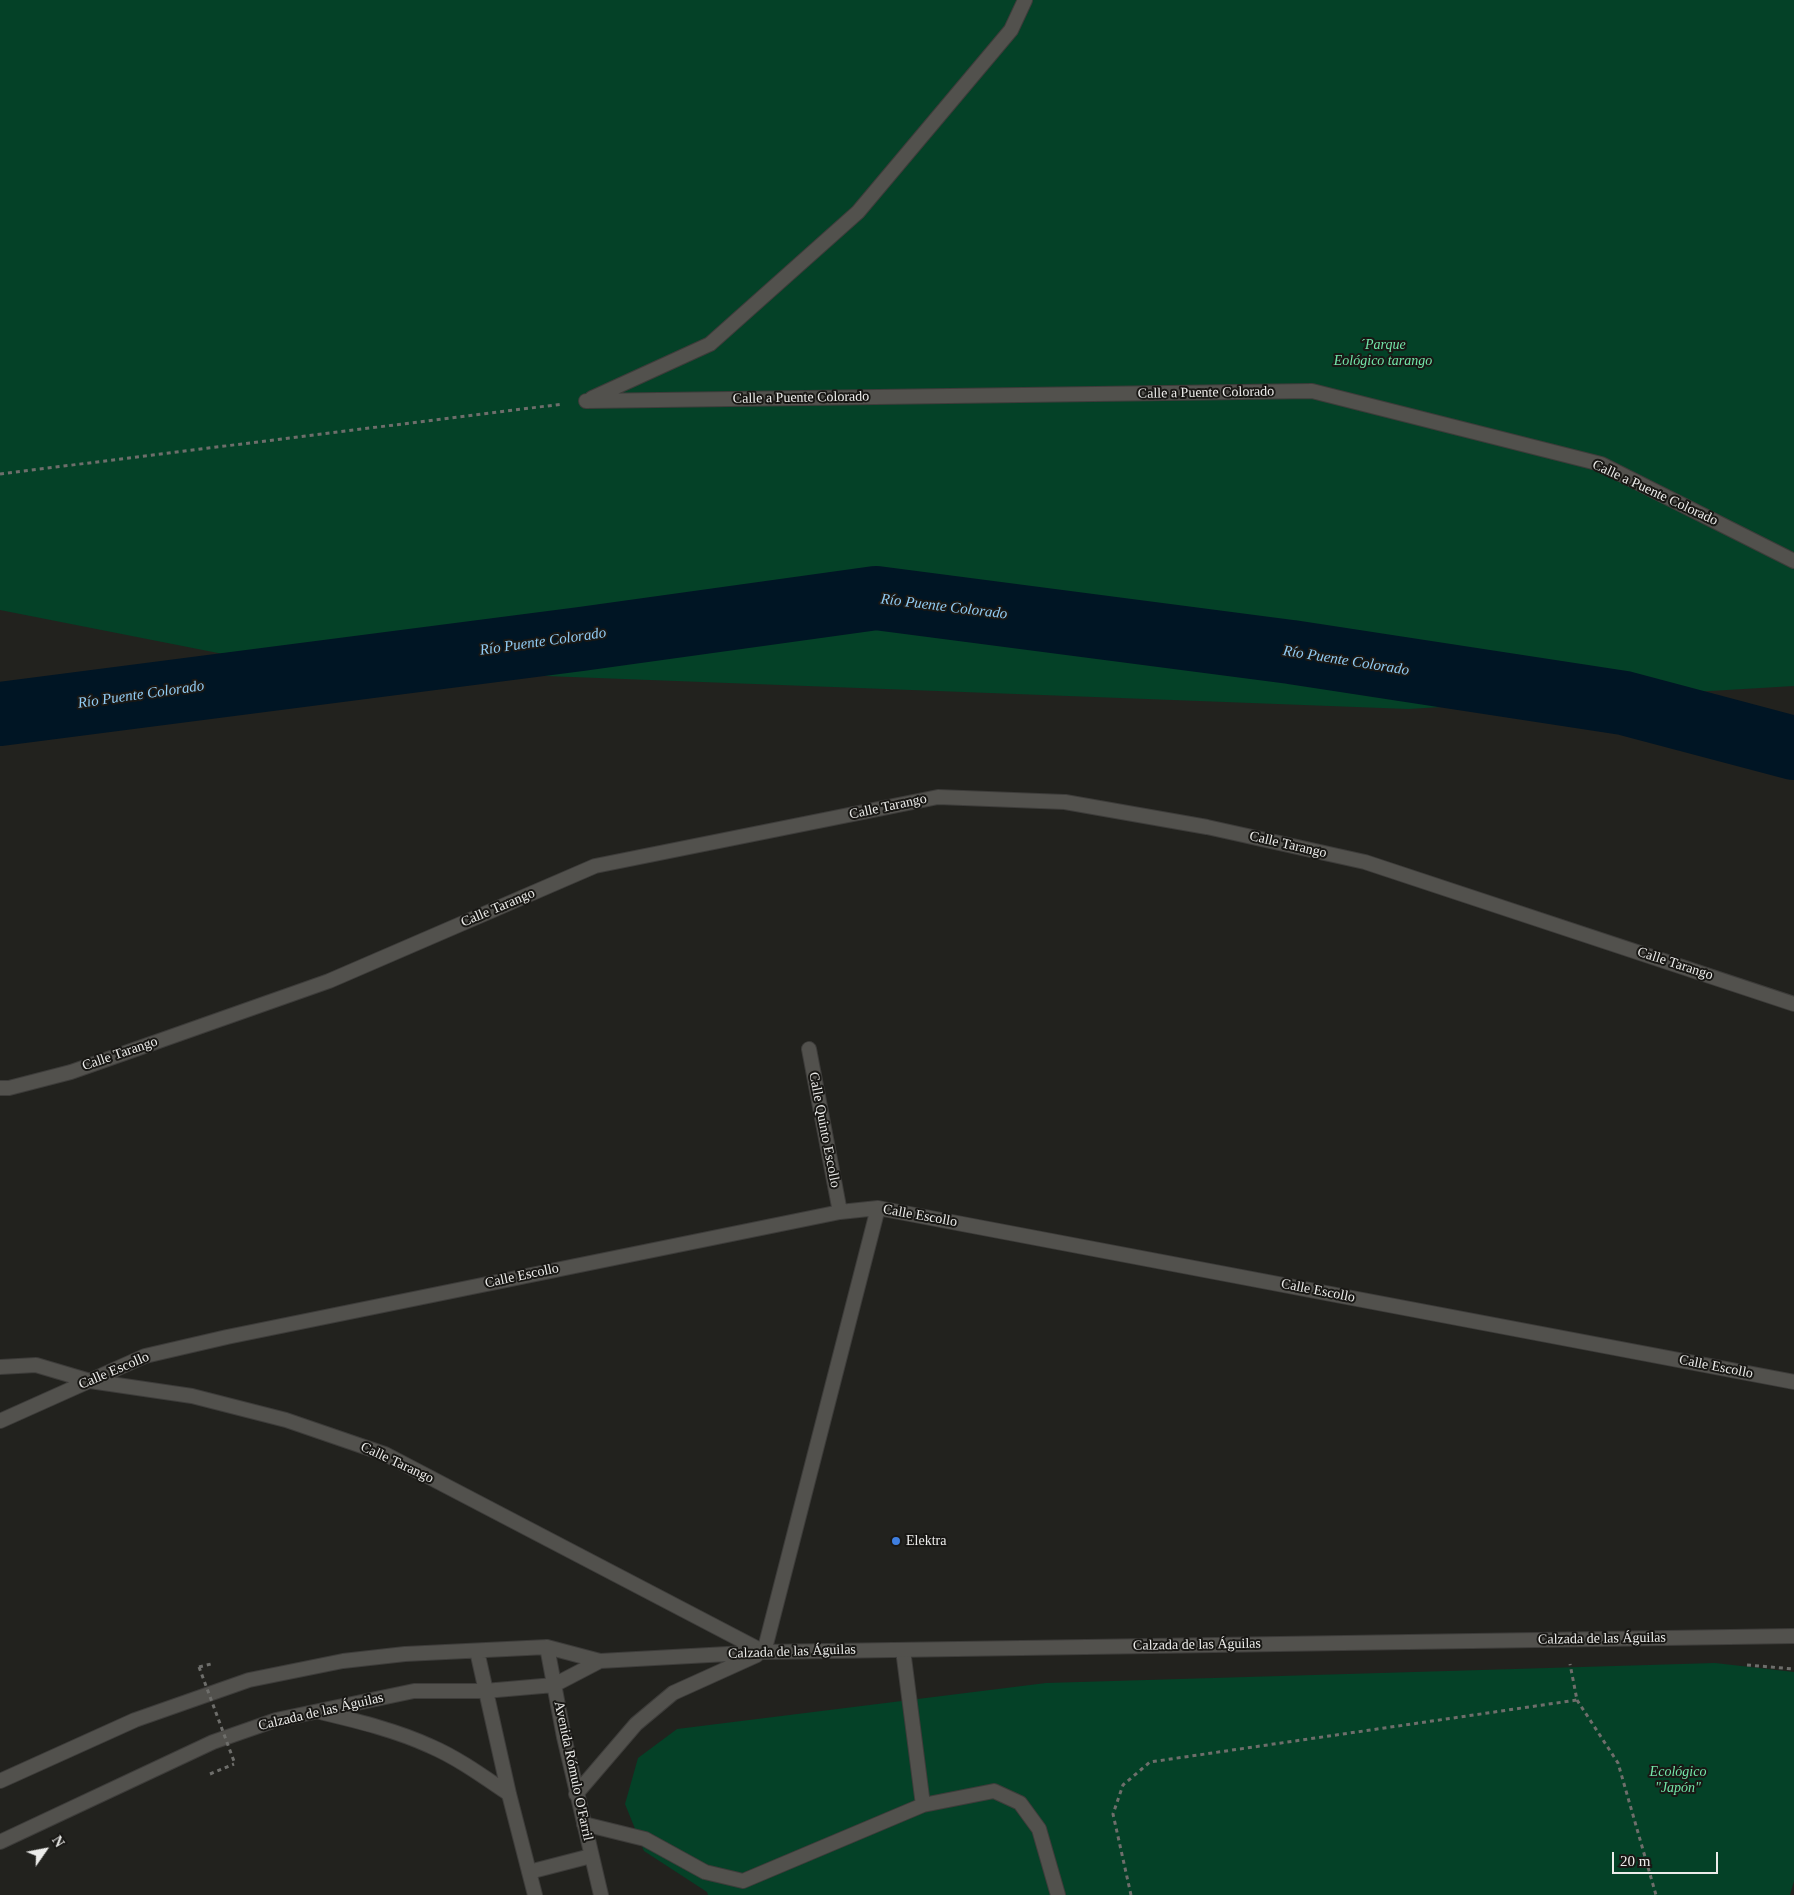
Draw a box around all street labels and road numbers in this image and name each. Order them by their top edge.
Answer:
street label: Calle a Puente Colorado [1138,383,1274,403]
street label: Calle a Puente Colorado [733,388,869,408]
street label: Calle a Puente Colorado [1590,457,1720,529]
street label: Calle Tarango [848,791,928,823]
street label: Calle Tarango [1248,828,1328,862]
street label: Calle Tarango [458,885,538,931]
street label: Calle Tarango [1635,944,1715,984]
street label: Calle Tarango [80,1033,160,1075]
street label: Calle Quinto Escollo [805,1071,843,1189]
street label: Calle Escollo [882,1201,958,1231]
street label: Calle Escollo [484,1260,560,1292]
street label: Calle Escollo [1280,1276,1356,1306]
street label: Calle Escollo [76,1349,152,1393]
street label: Calle Escollo [1678,1352,1754,1382]
street label: Calle Tarango [358,1439,436,1487]
street label: Calzada de las Águilas [1538,1629,1666,1649]
street label: Calzada de las Águilas [1133,1635,1261,1655]
street label: Calzada de las Águilas [728,1641,856,1663]
street label: Calzada de las Águilas [257,1689,385,1735]
street label: Avenida Rómulo O'Farril [550,1700,596,1842]

